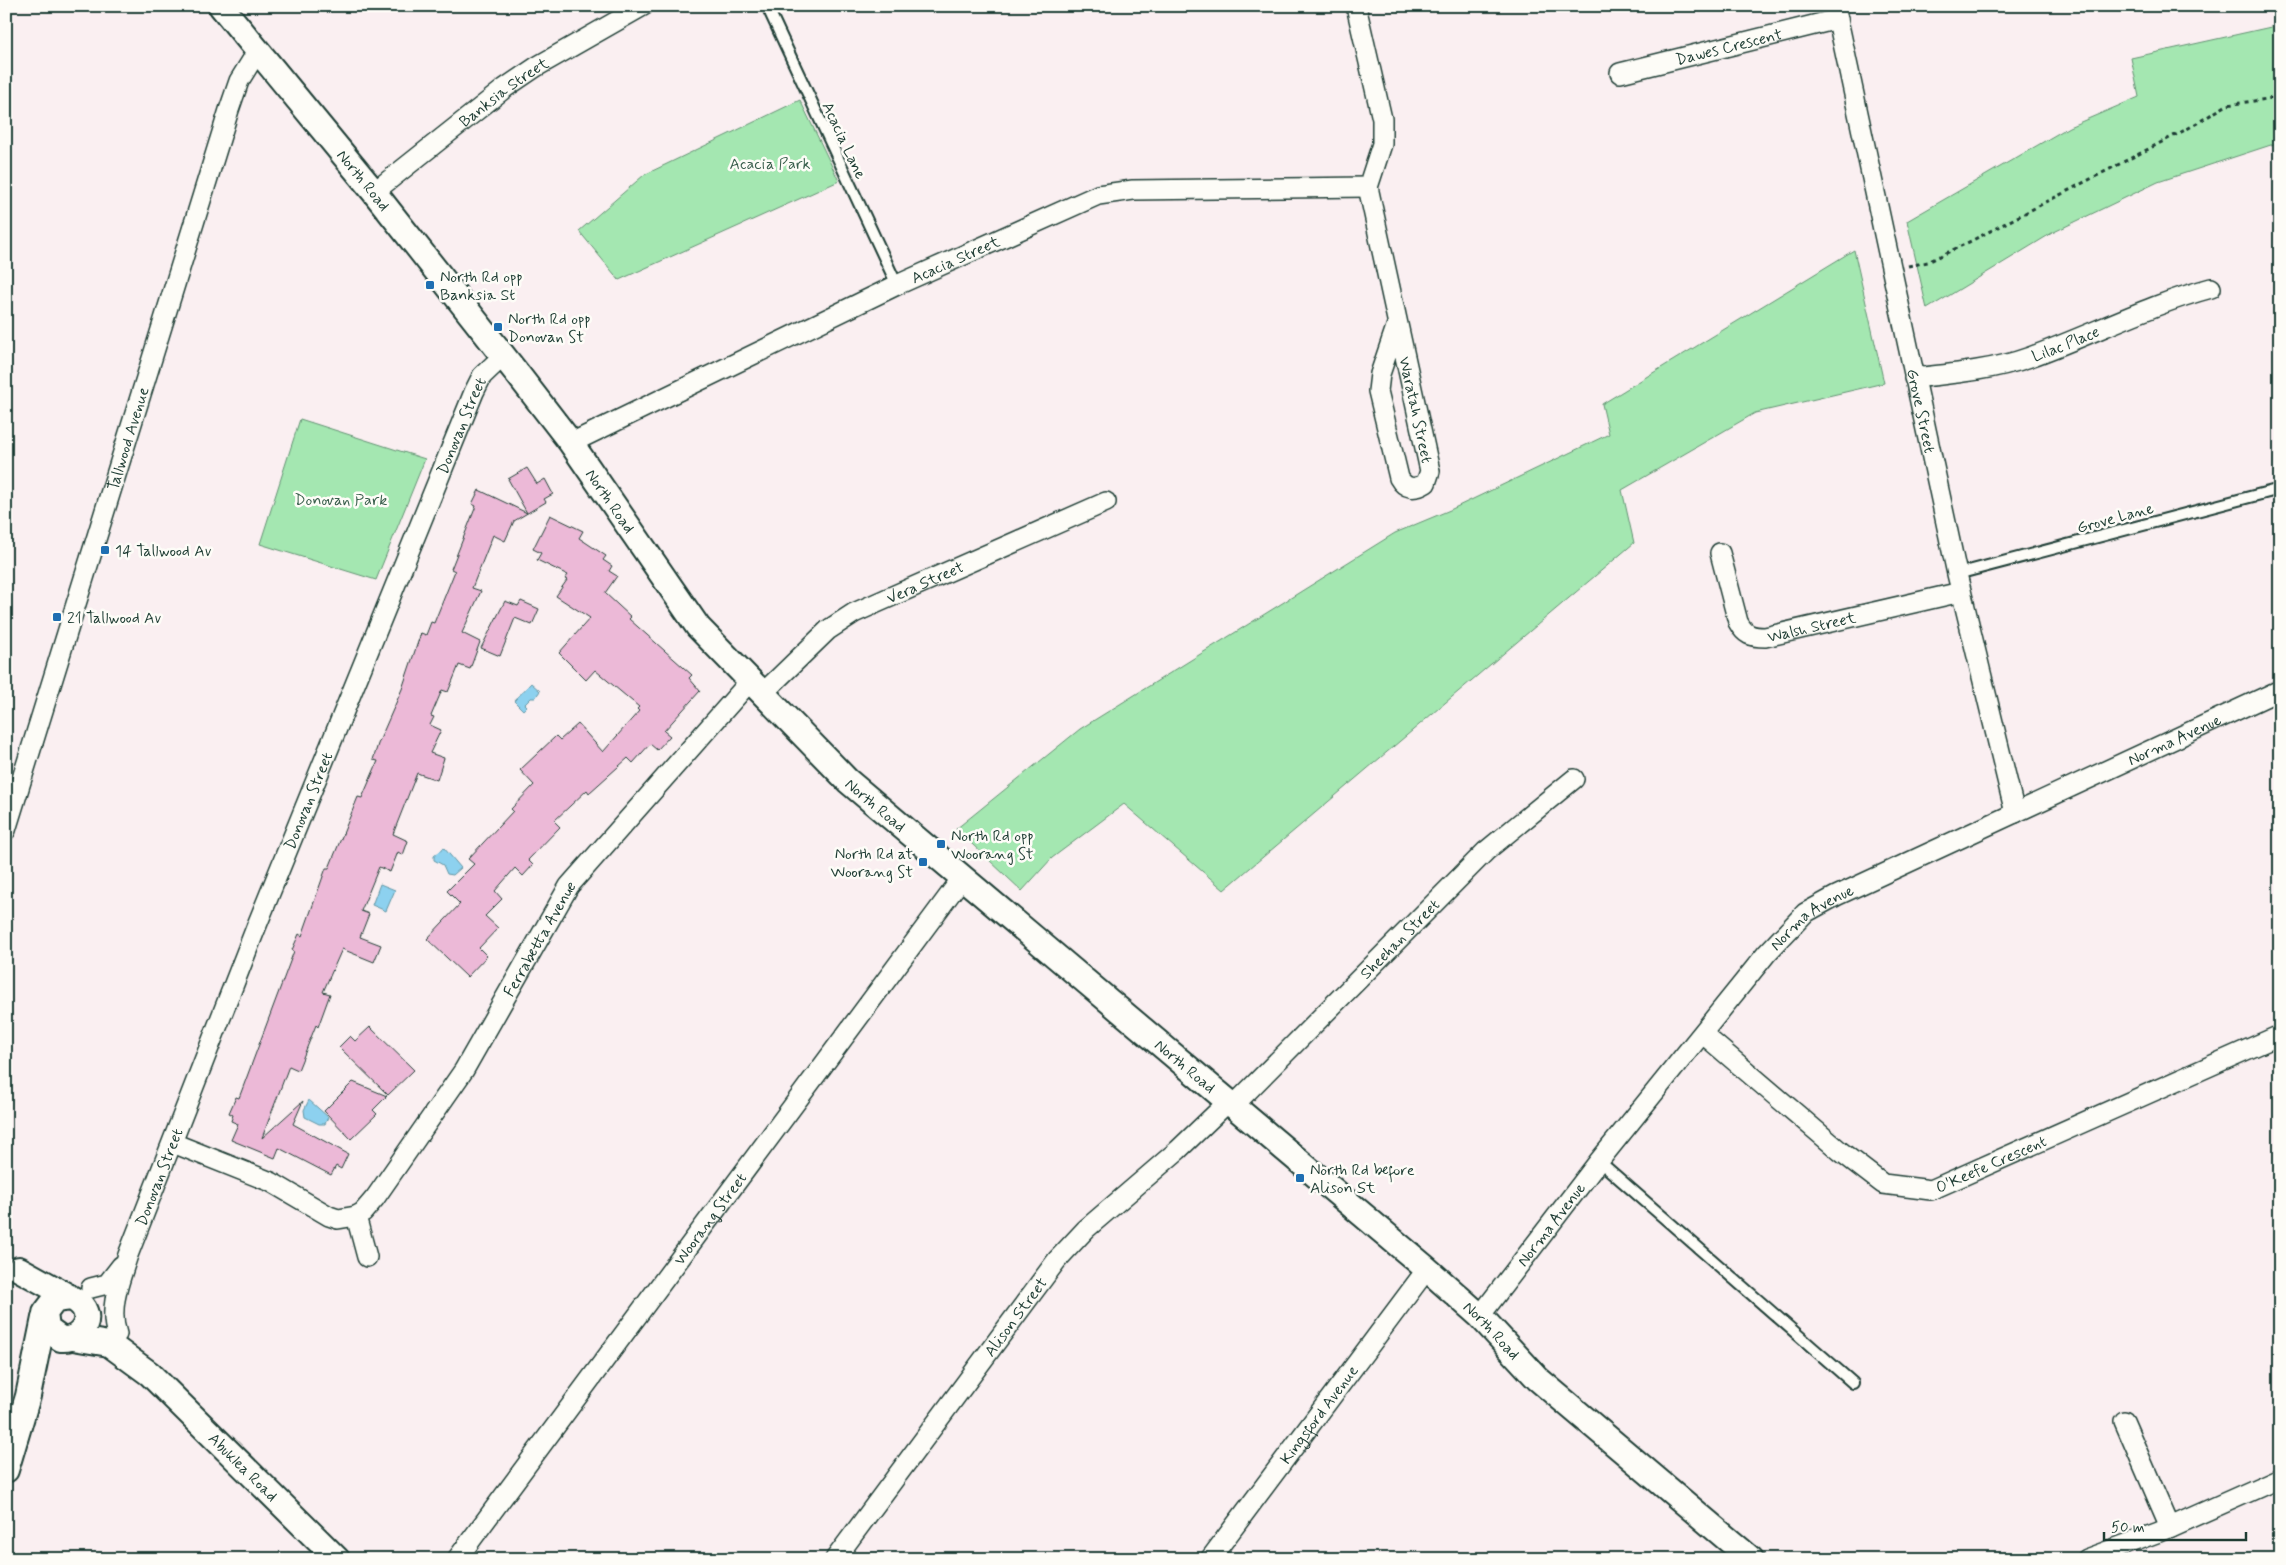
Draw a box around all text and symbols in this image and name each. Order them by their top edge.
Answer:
street label: Dawes Crescent [1674,24,1785,71]
street label: Banksia Street [455,53,553,132]
street label: Acacia Lane [817,99,871,183]
street label: North Road [331,146,394,216]
park label: Acacia Park [730,154,810,175]
street label: Acacia Street [908,231,1004,289]
place label: North Rd opp Banksia St [440,267,523,306]
marker: North Rd opp Banksia St [424,279,436,291]
place label: North Rd opp Donovan St [508,309,591,348]
marker: North Rd opp Donovan St [492,321,504,333]
street label: Lilac Place [2029,321,2103,367]
street label: Waratah Street [1393,355,1437,465]
street label: Grove Street [1901,367,1940,455]
street label: Donovan Street [433,374,492,478]
street label: Tallwood Avenue [103,384,155,493]
street label: North Road [580,465,639,538]
park label: Donovan Park [295,490,387,511]
street label: Grove Lane [2075,498,2157,539]
place label: 14 Tallwood Av [115,541,212,562]
marker: 14 Tallwood Av [99,544,111,556]
street label: Vera Street [884,557,968,609]
street label: Walsh Street [1765,607,1859,648]
place label: 21 Tallwood Av [67,608,162,629]
marker: 21 Tallwood Av [51,611,63,623]
street label: Norma Avenue [2125,710,2225,771]
street label: Donovan Street [280,749,338,853]
street label: North Road [840,774,910,837]
place label: North Rd opp Woorang St [951,826,1034,865]
marker: North Rd opp Woorang St [935,838,947,850]
place label: North Rd at Woorang St [830,844,913,883]
marker: North Rd at Woorang St [917,856,929,868]
street label: Ferrabetta Avenue [499,876,581,1001]
street label: Norma Avenue [1766,880,1858,956]
street label: Sheehan Street [1356,895,1445,984]
street label: North Road [1150,1035,1220,1098]
street label: Donovan Street [131,1126,188,1230]
street label: O'Keefe Crescent [1933,1131,2050,1199]
place label: North Rd before Alison St [1310,1160,1415,1199]
street label: Woorang Street [670,1169,752,1270]
marker: North Rd before Alison St [1294,1172,1306,1184]
street label: Norma Avenue [1513,1178,1591,1271]
street label: Alison Street [980,1273,1053,1361]
street label: North Road [1458,1297,1524,1365]
street label: Kingsford Avenue [1276,1361,1364,1469]
street label: Abuklea Road [203,1429,282,1507]
scale bar [2104,1510,2246,1542]
text: 50 m [2111,1518,2145,1538]

